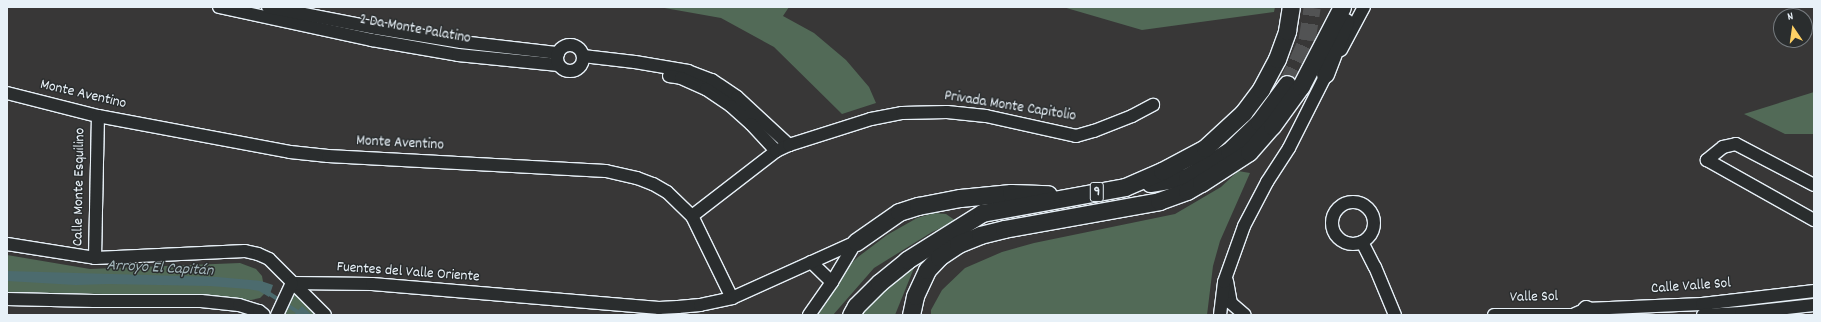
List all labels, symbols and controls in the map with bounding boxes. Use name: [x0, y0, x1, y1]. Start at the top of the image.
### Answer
north arrow: [1773, 8, 1813, 48]
text: N: [1786, 9, 1795, 26]
street label: 2 Da Monte Palatino: [358, 11, 472, 49]
street label: Monte Aventino: [38, 76, 128, 114]
street label: Privada Monte Capitolio: [943, 88, 1077, 126]
street label: Calle Monte Esquilino: [70, 128, 90, 246]
street label: Monte Aventino: [356, 133, 444, 155]
road number: 9: [1089, 180, 1105, 204]
water label: Arroyo El Capitán: [106, 257, 214, 281]
street label: Fuentes del Valle Oriente: [336, 259, 480, 287]
street label: Calle Valle Sol: [1651, 275, 1731, 299]
street label: Valle Sol: [1510, 289, 1558, 307]

